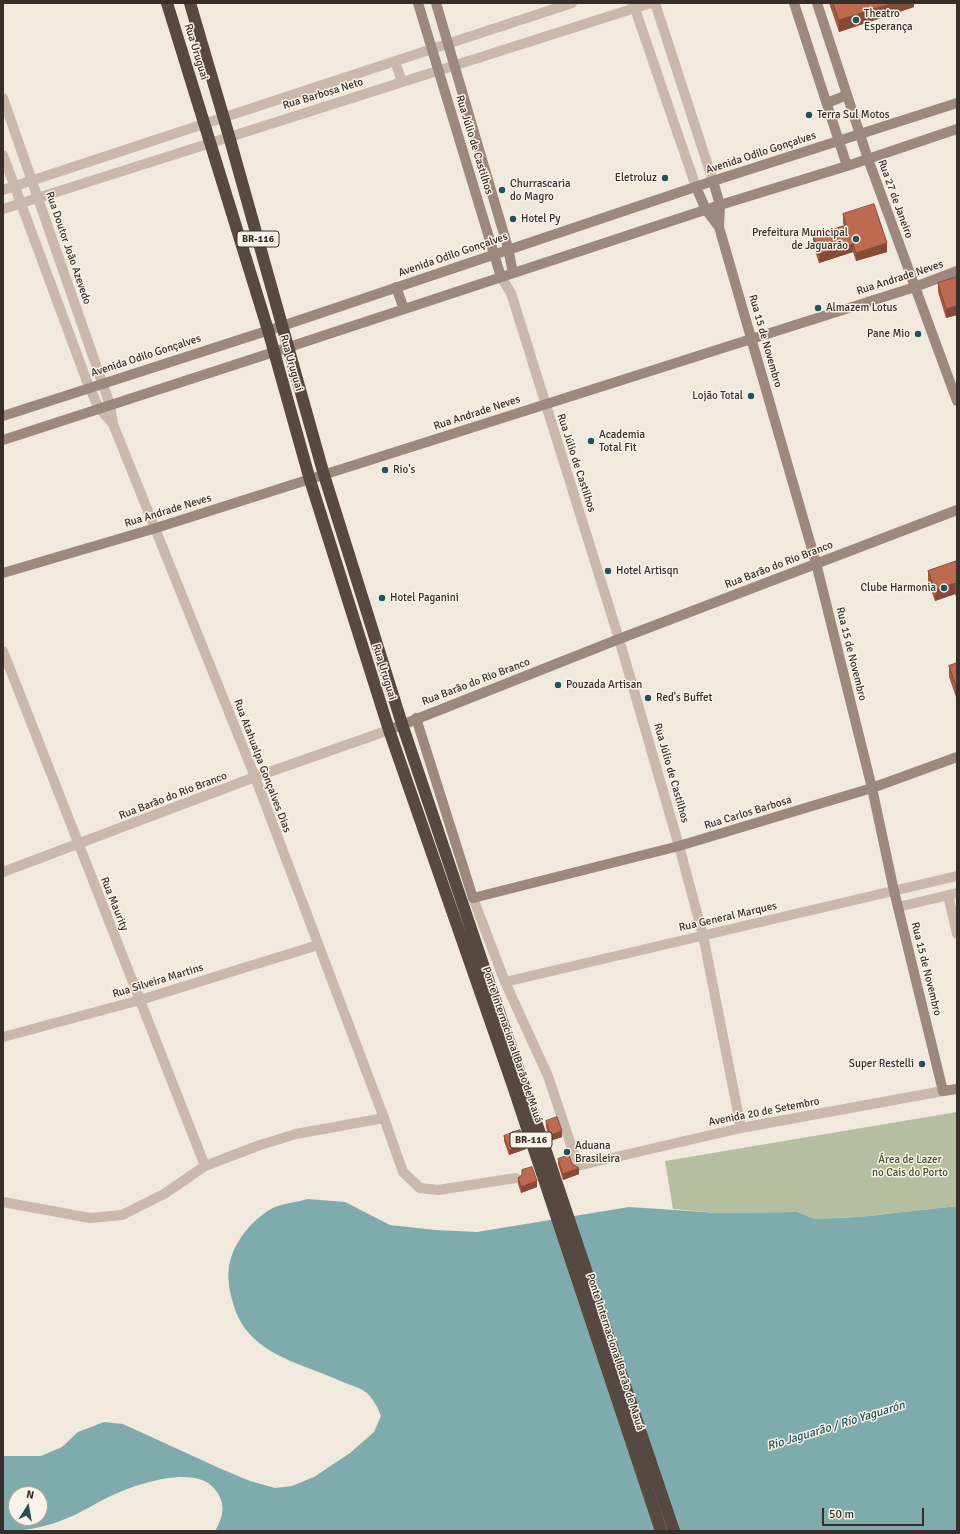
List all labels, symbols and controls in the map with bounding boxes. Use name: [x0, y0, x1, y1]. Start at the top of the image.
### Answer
place label: Theatro Esperança: [864, 7, 913, 33]
marker: Theatro Esperança: [851, 15, 861, 25]
street label: Rua Uruguai: [181, 22, 211, 82]
street label: Rua Barbosa Neto: [281, 75, 365, 113]
street label: Rua Júlio de Castilhos: [453, 94, 495, 196]
place label: Terra Sul Motos: [817, 108, 890, 122]
marker: Terra Sul Motos: [804, 110, 814, 120]
street label: Avenida Odilo Gonçalves: [704, 129, 818, 177]
street label: Rua 27 de Janeiro: [875, 158, 915, 240]
place label: Eletroluz: [615, 171, 657, 185]
marker: Eletroluz: [660, 173, 670, 183]
place label: Churrascaria do Magro: [510, 177, 571, 203]
marker: Churrascaria do Magro: [497, 185, 507, 195]
street label: Rua Doutor João Azevedo: [43, 190, 93, 306]
place label: Hotel Py: [521, 212, 560, 226]
marker: Hotel Py: [508, 214, 518, 224]
place label: Prefeitura Municipal de Jaguarão: [752, 226, 848, 252]
street label: Avenida Odilo Gonçalves: [397, 230, 509, 280]
road number: BR-116: [237, 231, 279, 247]
marker: Prefeitura Municipal de Jaguarão: [851, 234, 861, 244]
street label: Rua Andrade Neves: [855, 258, 945, 298]
street label: Rua 15 de Novembro: [745, 293, 785, 389]
place label: Almazem Lotus: [826, 301, 897, 315]
marker: Almazem Lotus: [813, 303, 823, 313]
place label: Pane Mio: [867, 327, 910, 341]
marker: Pane Mio: [913, 329, 923, 339]
street label: Avenida Odilo Gonçalves: [89, 332, 203, 380]
street label: Rua Uruguai: [277, 333, 305, 393]
place label: Lojão Total: [692, 389, 743, 403]
marker: Lojão Total: [746, 391, 756, 401]
street label: Rua Andrade Neves: [432, 393, 522, 433]
street label: Rua Júlio de Castilhos: [554, 412, 598, 514]
place label: Academia Total Fit: [599, 428, 645, 454]
marker: Academia Total Fit: [586, 436, 596, 446]
place label: Rio's: [393, 463, 415, 477]
marker: Rio's: [380, 465, 390, 475]
street label: Rua Andrade Neves: [123, 491, 213, 531]
street label: Rua Barão do Rio Branco: [723, 538, 835, 592]
place label: Hotel Artisqn: [616, 564, 678, 578]
marker: Hotel Artisqn: [603, 566, 613, 576]
place label: Clube Harmonia: [860, 581, 936, 595]
marker: Clube Harmonia: [939, 583, 949, 593]
place label: Hotel Paganini: [390, 591, 459, 605]
marker: Hotel Paganini: [377, 593, 387, 603]
street label: Rua 15 de Novembro: [833, 606, 869, 702]
street label: Rua Uruguai: [369, 642, 399, 702]
street label: Rua Barão do Rio Branco: [420, 655, 532, 709]
place label: Pouzada Artisan: [566, 678, 642, 692]
marker: Pouzada Artisan: [553, 680, 563, 690]
place label: Red's Buffet: [656, 691, 712, 705]
marker: Red's Buffet: [643, 693, 653, 703]
street label: Rua Atahualpa Gonçalves Dias: [230, 697, 294, 835]
street label: Rua Júlio de Castilhos: [650, 722, 692, 824]
street label: Rua Barão do Rio Branco: [117, 769, 229, 823]
street label: Rua Carlos Barbosa: [703, 793, 793, 833]
street label: Rua Maurity: [97, 875, 131, 933]
street label: Rua General Marques: [678, 899, 778, 935]
street label: Rua 15 de Novembro: [908, 921, 944, 1017]
street label: Rua Silveira Martins: [111, 961, 205, 1001]
street label: Ponte Internacional Barão de Mauá: [479, 965, 545, 1125]
place label: Super Restelli: [849, 1057, 914, 1071]
marker: Super Restelli: [917, 1059, 927, 1069]
street label: Avenida 20 de Setembro: [707, 1095, 821, 1129]
road number: BR-116: [510, 1132, 552, 1148]
place label: Aduana Brasileira: [575, 1139, 620, 1165]
marker: Aduana Brasileira: [562, 1147, 572, 1157]
park label: Área de Lazer no Cais do Porto: [872, 1153, 948, 1179]
street label: Ponte Internacional Barão de Mauá: [583, 1272, 647, 1432]
water label: Rio Jaguarão / Río Yaguarón: [765, 1398, 907, 1454]
north arrow: [8, 1486, 48, 1526]
text: N: [25, 1488, 35, 1502]
scale bar: [824, 1500, 926, 1526]
text: 50 m: [829, 1507, 854, 1522]

